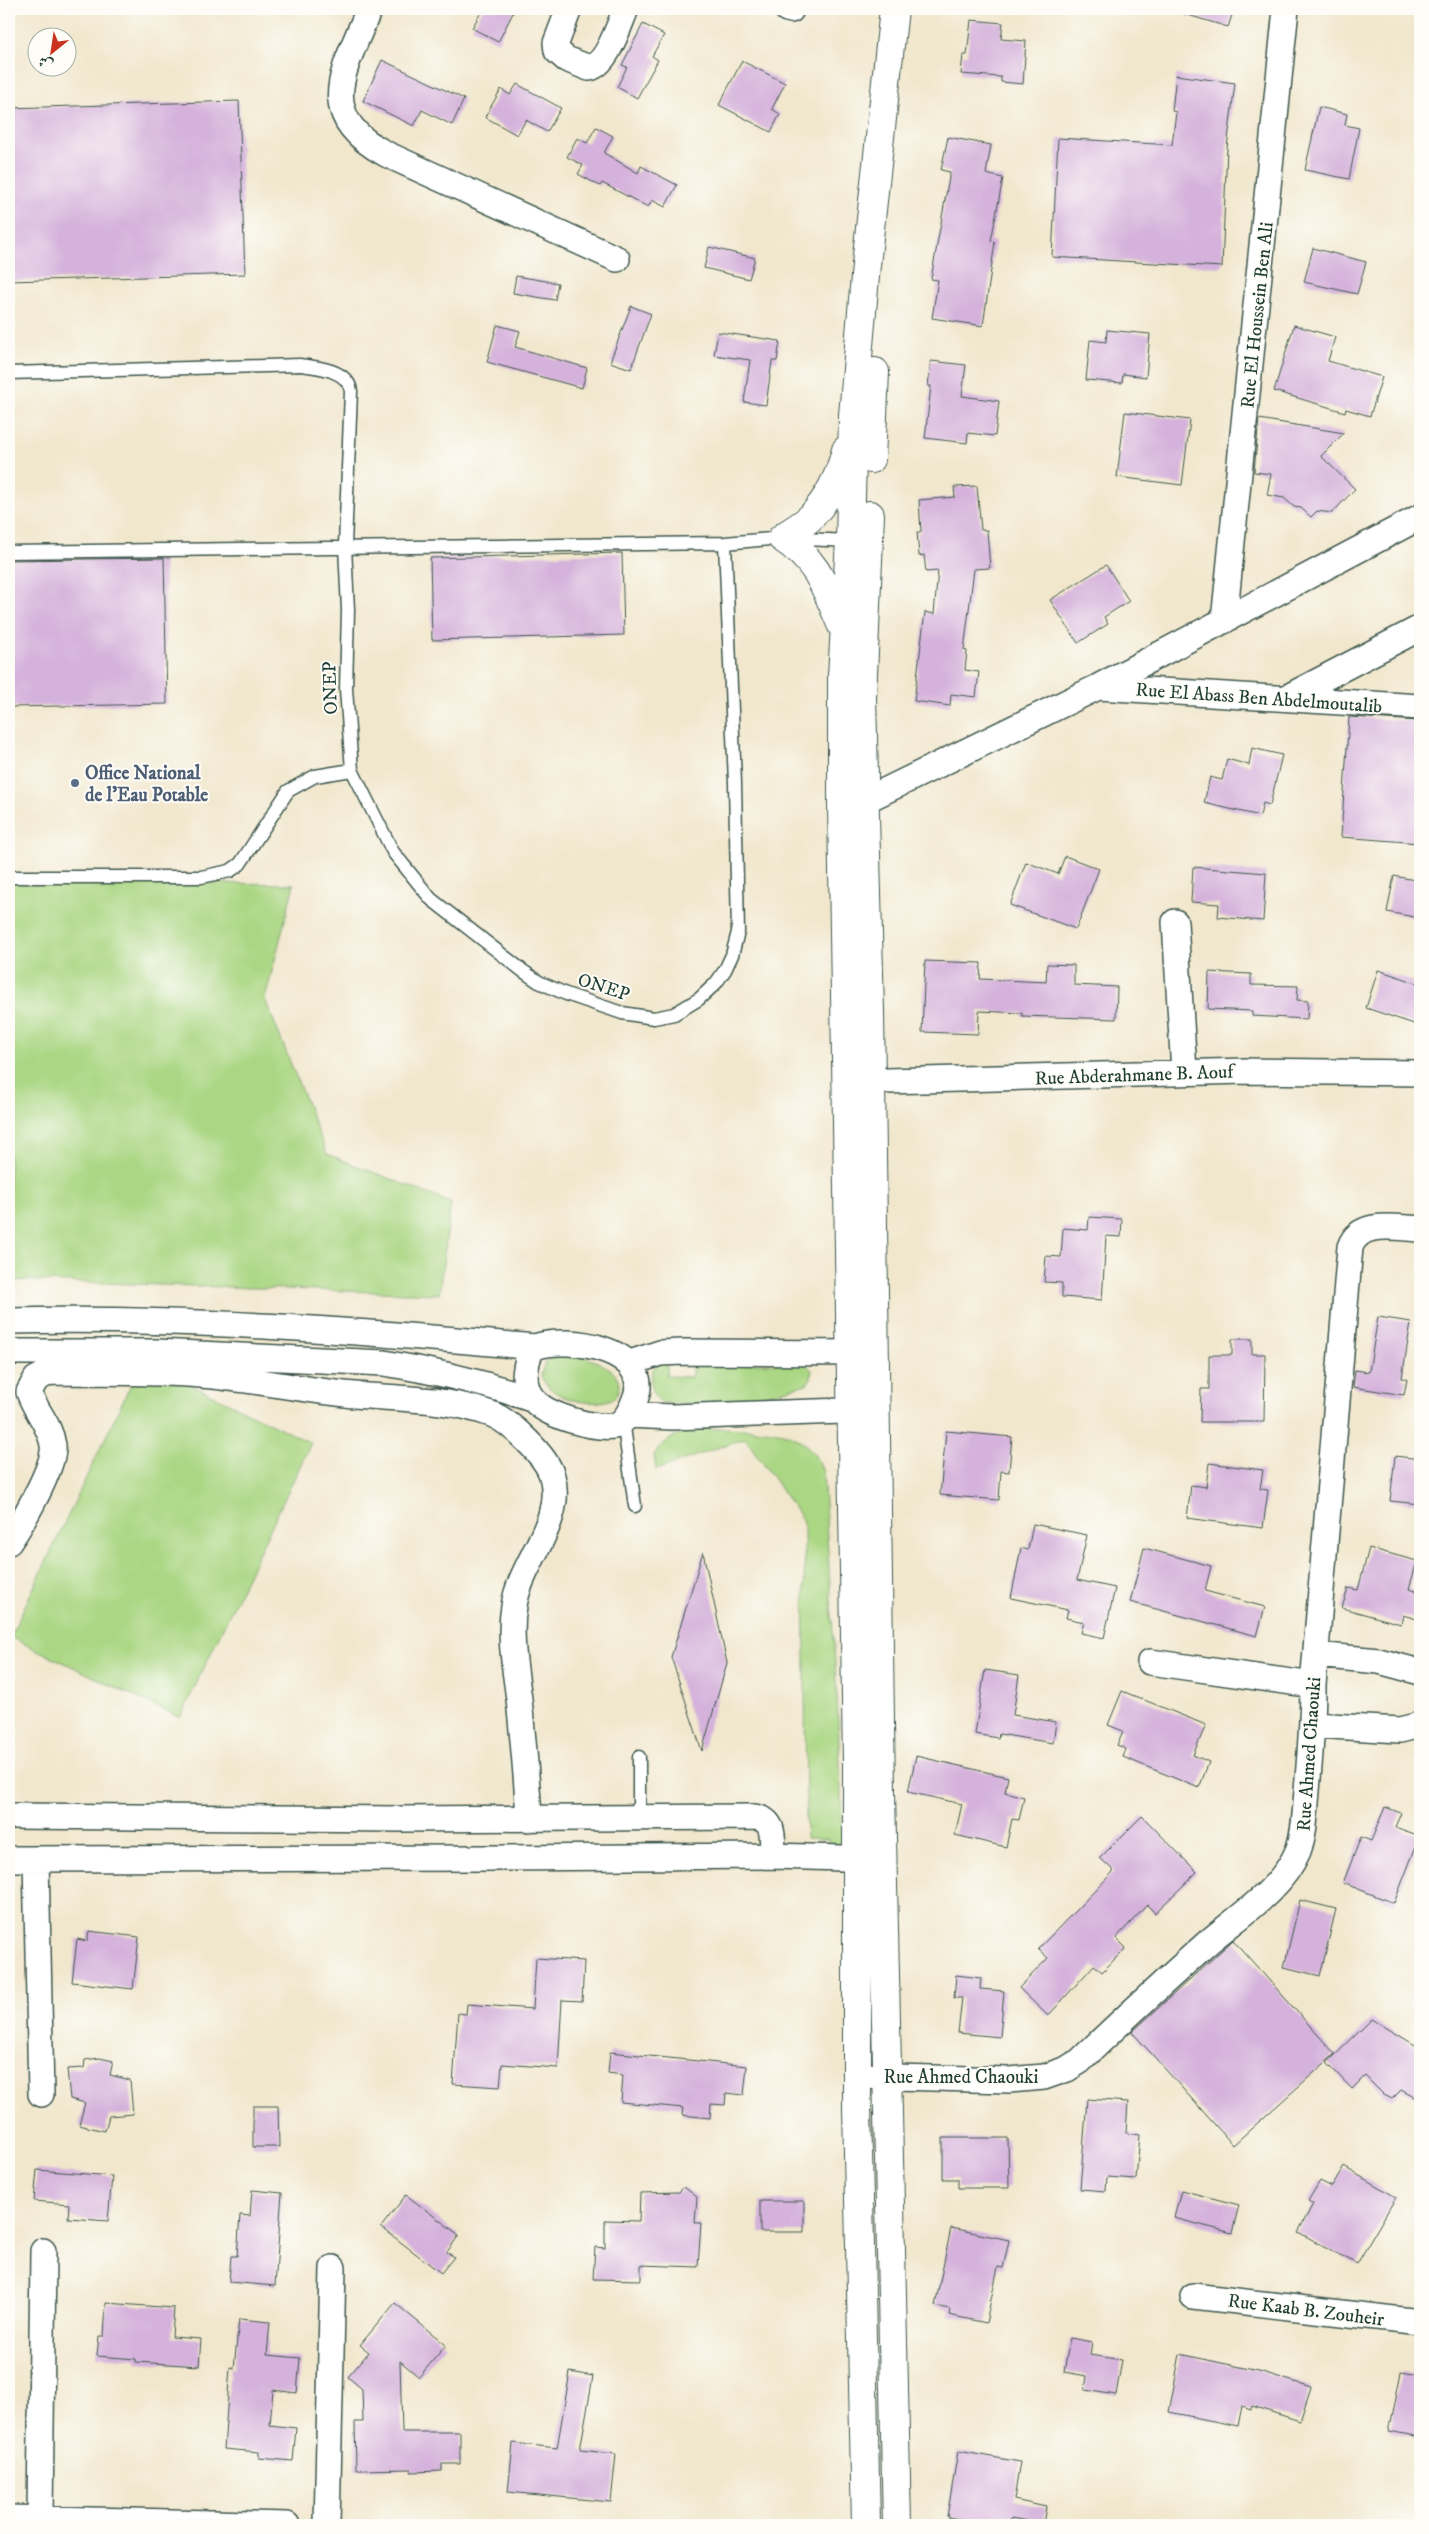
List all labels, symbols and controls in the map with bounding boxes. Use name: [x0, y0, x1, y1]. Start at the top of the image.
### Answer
north arrow: [28, 28, 78, 78]
text: ش: [35, 51, 57, 74]
street label: Rue El Houssein Ben Ali: [1236, 221, 1279, 409]
street label: ONEP: [318, 661, 343, 715]
street label: Rue El Abass Ben Abdelmoutalib: [1135, 678, 1383, 719]
place label: Office National de l'Eau Potable: [85, 762, 208, 807]
marker: Office National de l'Eau Potable: [69, 777, 81, 789]
street label: ONEP: [575, 968, 632, 1007]
street label: Rue Abderahmane B. Aouf: [1034, 1060, 1237, 1090]
street label: Rue Ahmed Chaouki: [1293, 1676, 1326, 1832]
street label: Rue Ahmed Chaouki: [884, 2066, 1039, 2089]
street label: Rue Kaab B. Zouheir: [1226, 2289, 1385, 2331]

